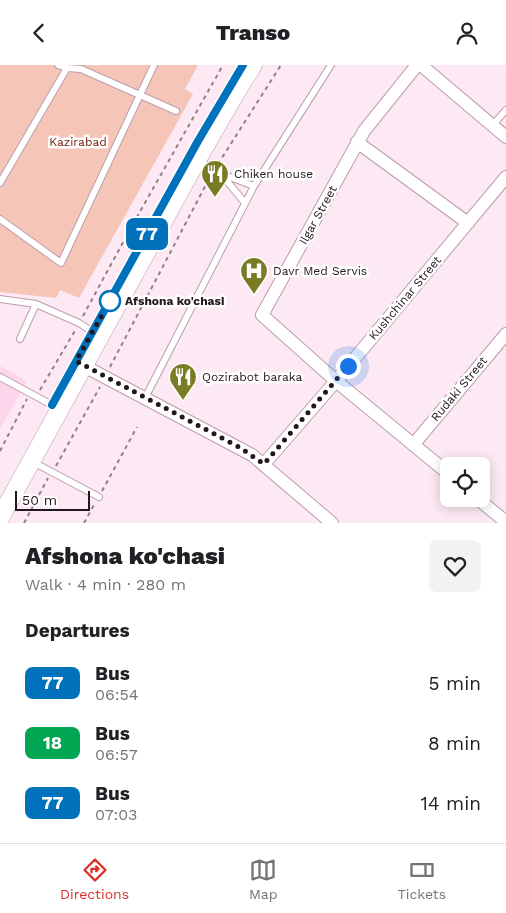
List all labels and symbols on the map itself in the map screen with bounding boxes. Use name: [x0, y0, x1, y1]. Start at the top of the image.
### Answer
park label: Kazirabad: [49, 135, 107, 149]
restaurant icon: Chiken house: [200, 159, 230, 198]
place label: Chiken house: [234, 167, 313, 181]
street label: Ilgar Street: [296, 183, 340, 247]
line badge: 77: [124, 218, 170, 250]
street label: Kushchinar Street: [366, 253, 444, 343]
hospital icon: Davr Med Servis: [239, 256, 269, 295]
place label: Davr Med Servis: [273, 264, 367, 278]
marker: Afshona ko'chasi: [99, 290, 121, 312]
place label: Afshona ko'chasi: [125, 294, 224, 308]
your location: [336, 354, 361, 379]
street label: Rudaki Street: [428, 354, 490, 424]
restaurant icon: Qozirabot baraka: [168, 362, 198, 401]
place label: Qozirabot baraka: [202, 370, 302, 384]
scale bar: [15, 488, 90, 511]

